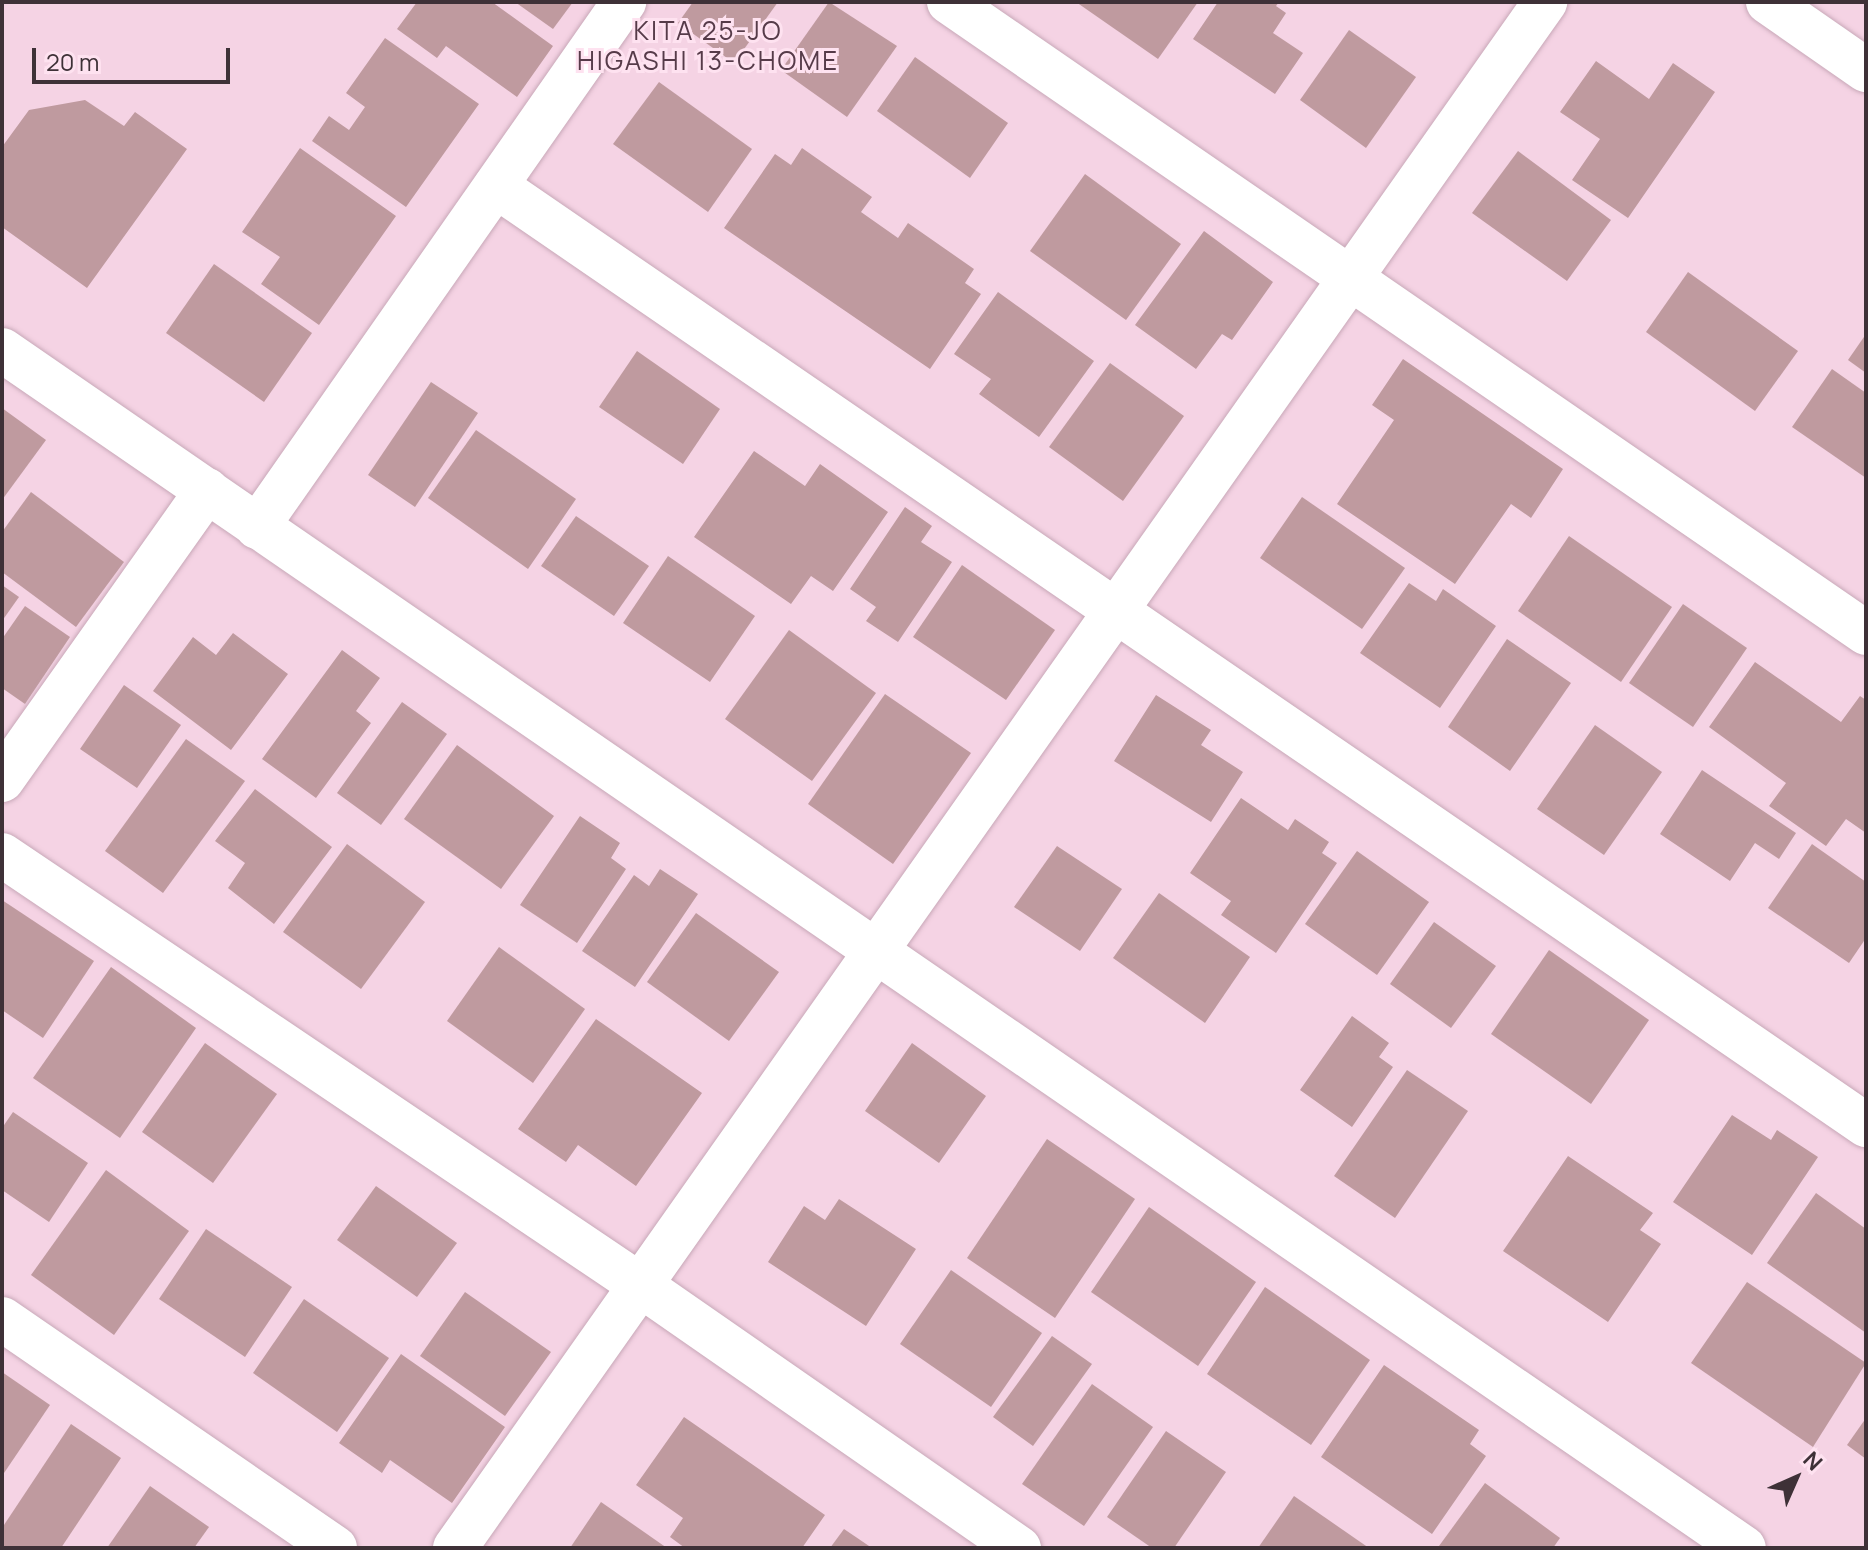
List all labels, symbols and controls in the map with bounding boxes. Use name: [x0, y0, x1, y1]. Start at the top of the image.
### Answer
district label: KITA 25-JO HIGASHI 13-CHOME: [577, 15, 839, 76]
scale bar: [36, 32, 234, 82]
text: 20 m: [46, 45, 99, 78]
north arrow: [1756, 1438, 1836, 1518]
text: N: [1797, 1445, 1829, 1477]

